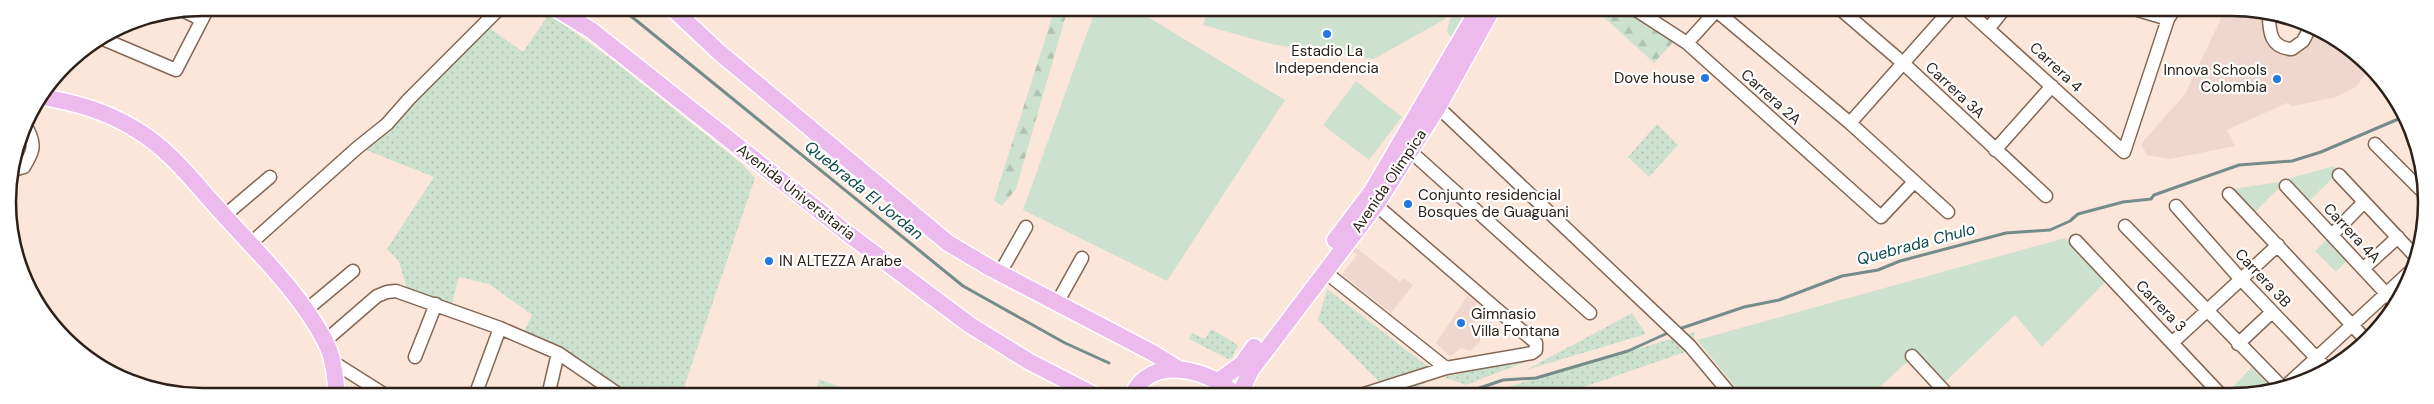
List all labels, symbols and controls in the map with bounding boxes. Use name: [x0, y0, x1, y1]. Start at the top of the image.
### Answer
marker: Estadio La Independencia: [1321, 28, 1333, 40]
street label: Carrera 4: [2025, 38, 2087, 96]
place label: Estadio La Independencia: [1275, 41, 1379, 78]
street label: Carrera 3A: [1921, 57, 1989, 123]
place label: Innova Schools Colombia: [2163, 60, 2267, 97]
street label: Carrera 2A: [1737, 65, 1805, 129]
place label: Dove house: [1614, 68, 1695, 88]
marker: Dove house: [1699, 72, 1711, 84]
marker: Innova Schools Colombia: [2271, 73, 2283, 85]
street label: Avenida Olimpica: [1347, 125, 1431, 237]
water label: Quebrada El Jordan: [800, 136, 928, 244]
street label: Avenida Universitaria: [733, 139, 859, 245]
place label: Conjunto residencial Bosques de Guaguani: [1418, 185, 1569, 222]
marker: Conjunto residencial Bosques de Guaguani: [1402, 198, 1414, 210]
street label: Carrera 4A: [2319, 199, 2385, 267]
water label: Quebrada Chulo: [1854, 218, 1978, 270]
street label: Carrera 3B: [2230, 244, 2296, 312]
place label: IN ALTEZZA Arabe: [779, 251, 902, 271]
marker: IN ALTEZZA Arabe: [763, 255, 775, 267]
street label: Carrera 3: [2131, 276, 2191, 336]
place label: Gimnasio Villa Fontana: [1471, 304, 1560, 341]
marker: Gimnasio Villa Fontana: [1455, 317, 1467, 329]

